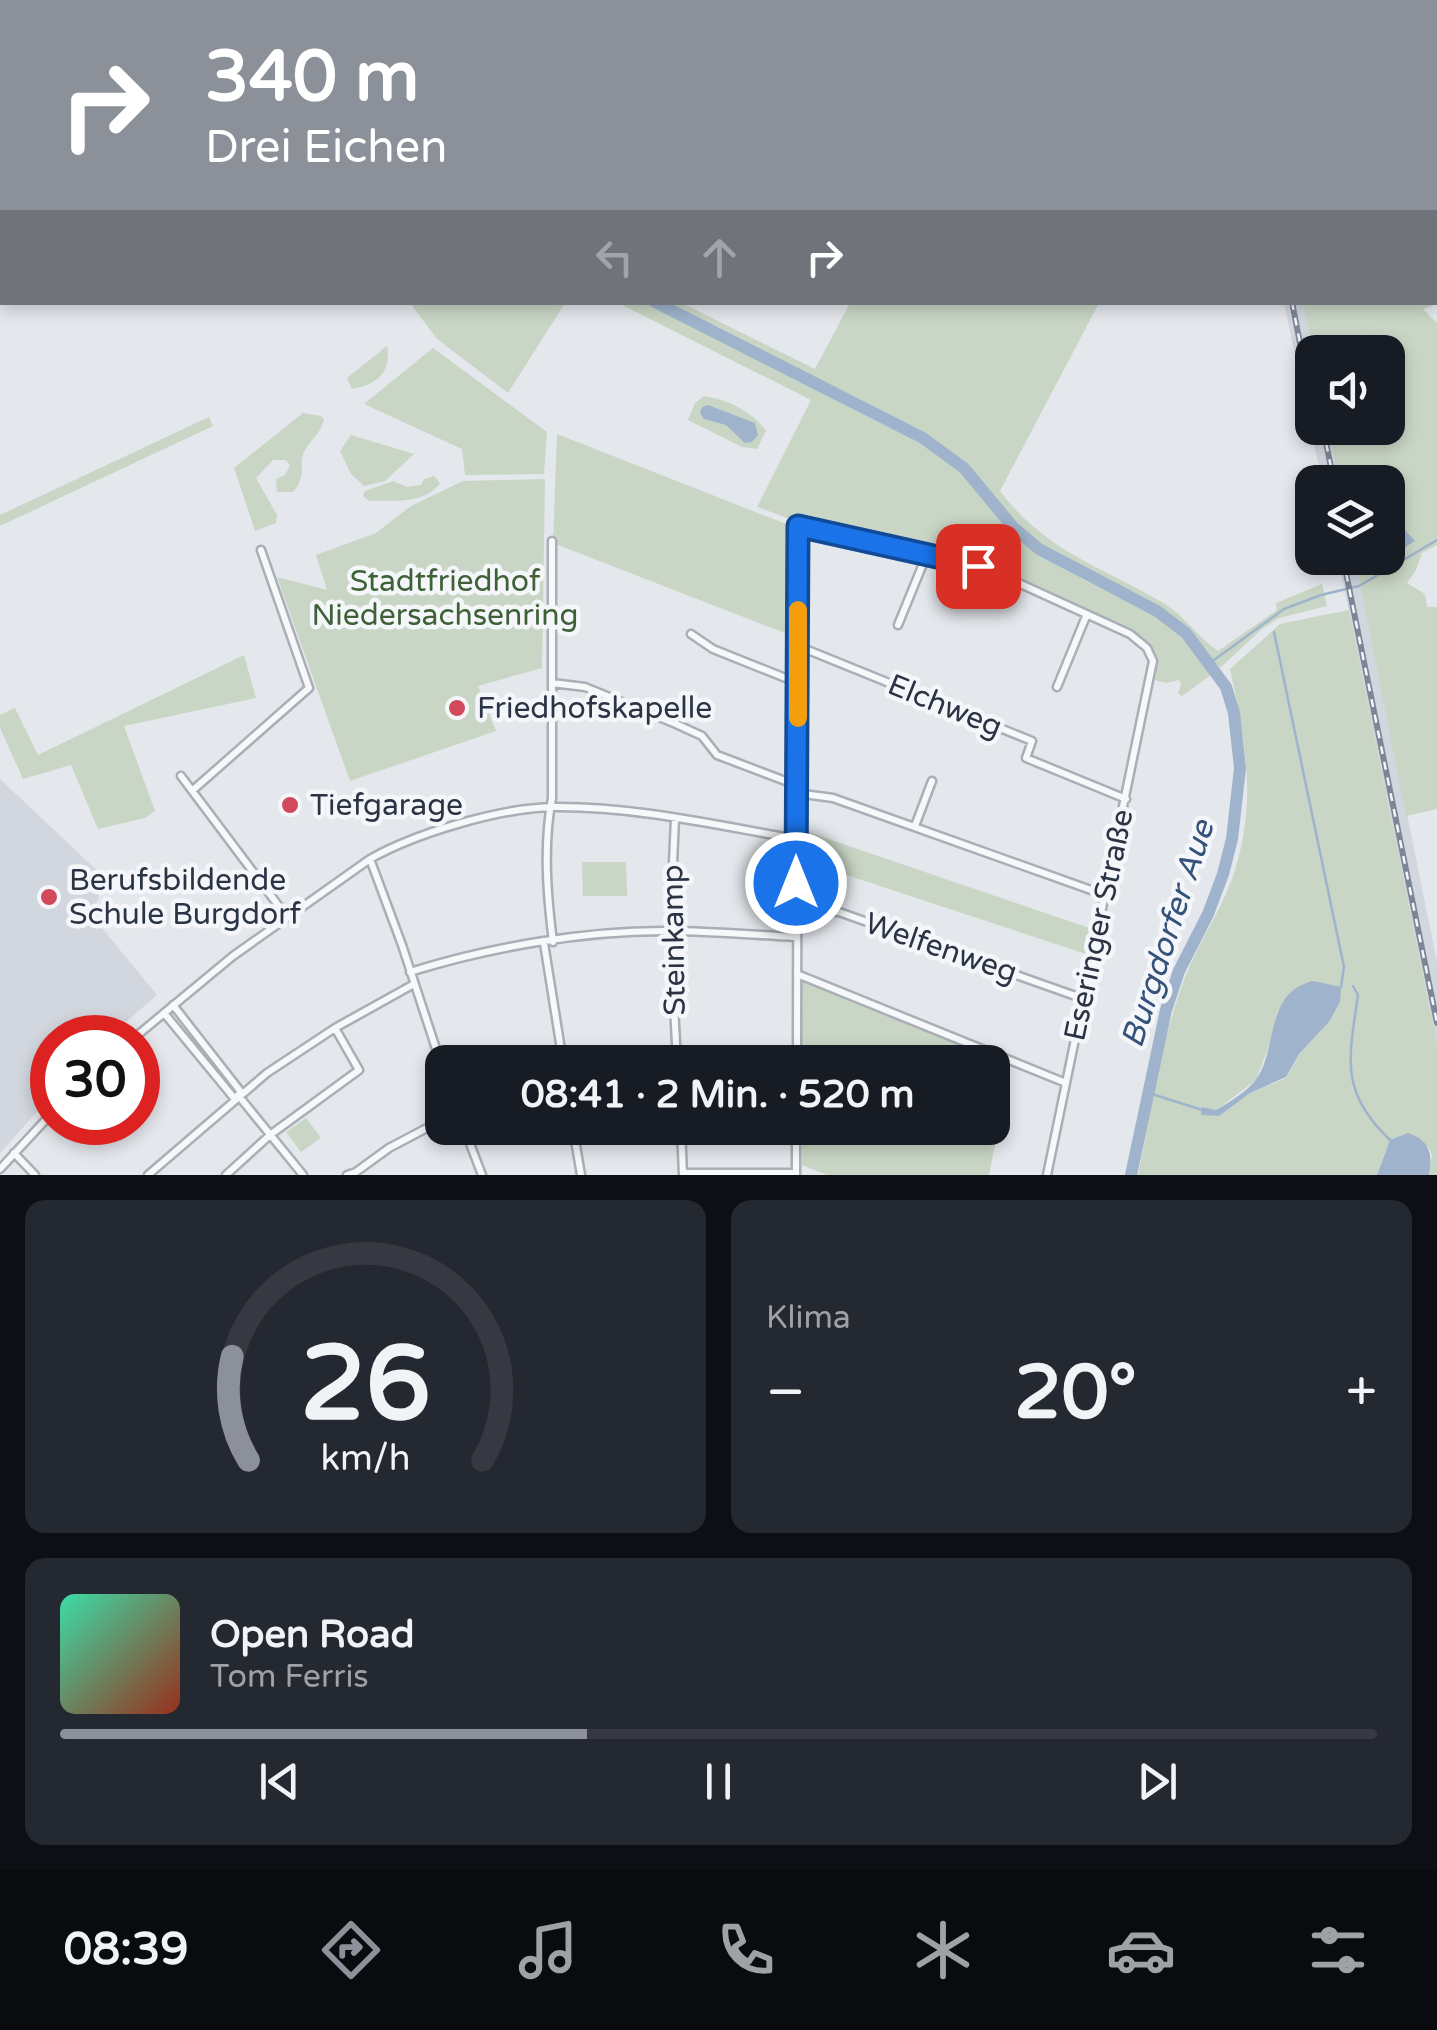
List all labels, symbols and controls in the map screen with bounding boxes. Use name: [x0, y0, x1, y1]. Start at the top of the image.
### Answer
text: 340 m: [205, 36, 419, 120]
icon: right: [40, 40, 170, 170]
text: Drei Eichen: [205, 121, 448, 175]
icon: left: [587, 230, 642, 285]
icon: ahead: [692, 230, 747, 285]
icon: right: [797, 230, 852, 285]
map controls: [1295, 335, 1405, 575]
button: sound: [1295, 335, 1405, 445]
button: layers: [1295, 465, 1405, 575]
pin: [936, 524, 1021, 609]
icon: arrive: [951, 539, 1006, 594]
park label: Stadtfriedhof Niedersachsenring: [312, 563, 578, 634]
street label: Elchweg: [882, 666, 1008, 746]
place label: Friedhofskapelle: [477, 690, 712, 727]
marker: Friedhofskapelle: [446, 697, 468, 719]
place label: Tiefgarage: [310, 787, 463, 824]
marker: Tiefgarage: [279, 794, 301, 816]
street label: Eseringer Straße: [1056, 806, 1142, 1044]
water label: Burgdorfer Aue: [1113, 814, 1223, 1052]
position arrow: [744, 831, 848, 935]
place label: Berufsbildende Schule Burgdorf: [69, 862, 302, 933]
street label: Steinkamp: [654, 864, 694, 1016]
marker: Berufsbildende Schule Burgdorf: [38, 886, 60, 908]
street label: Welfenweg: [860, 905, 1022, 991]
speed limit sign: 30: [30, 1015, 160, 1145]
text: 08:41 · 2 Min. · 520 m: [521, 1072, 914, 1118]
text: Klima: [766, 1299, 851, 1337]
text: 26: [300, 1323, 431, 1448]
text: 20°: [1014, 1348, 1137, 1438]
text: −: [766, 1360, 805, 1426]
text: +: [1346, 1360, 1377, 1426]
text: km/h: [321, 1437, 410, 1480]
text: Open Road: [210, 1612, 415, 1658]
text: Tom Ferris: [210, 1658, 369, 1696]
icon: previous: [252, 1754, 307, 1809]
icon: pause: [691, 1754, 746, 1809]
icon: next: [1130, 1754, 1185, 1809]
icon: directions: [316, 1915, 386, 1985]
icon: music: [513, 1915, 583, 1985]
icon: phone: [711, 1915, 781, 1985]
icon: climate: [908, 1915, 978, 1985]
icon: car: [1106, 1915, 1176, 1985]
icon: filters: [1303, 1915, 1373, 1985]
text: 08:39: [64, 1923, 188, 1977]

